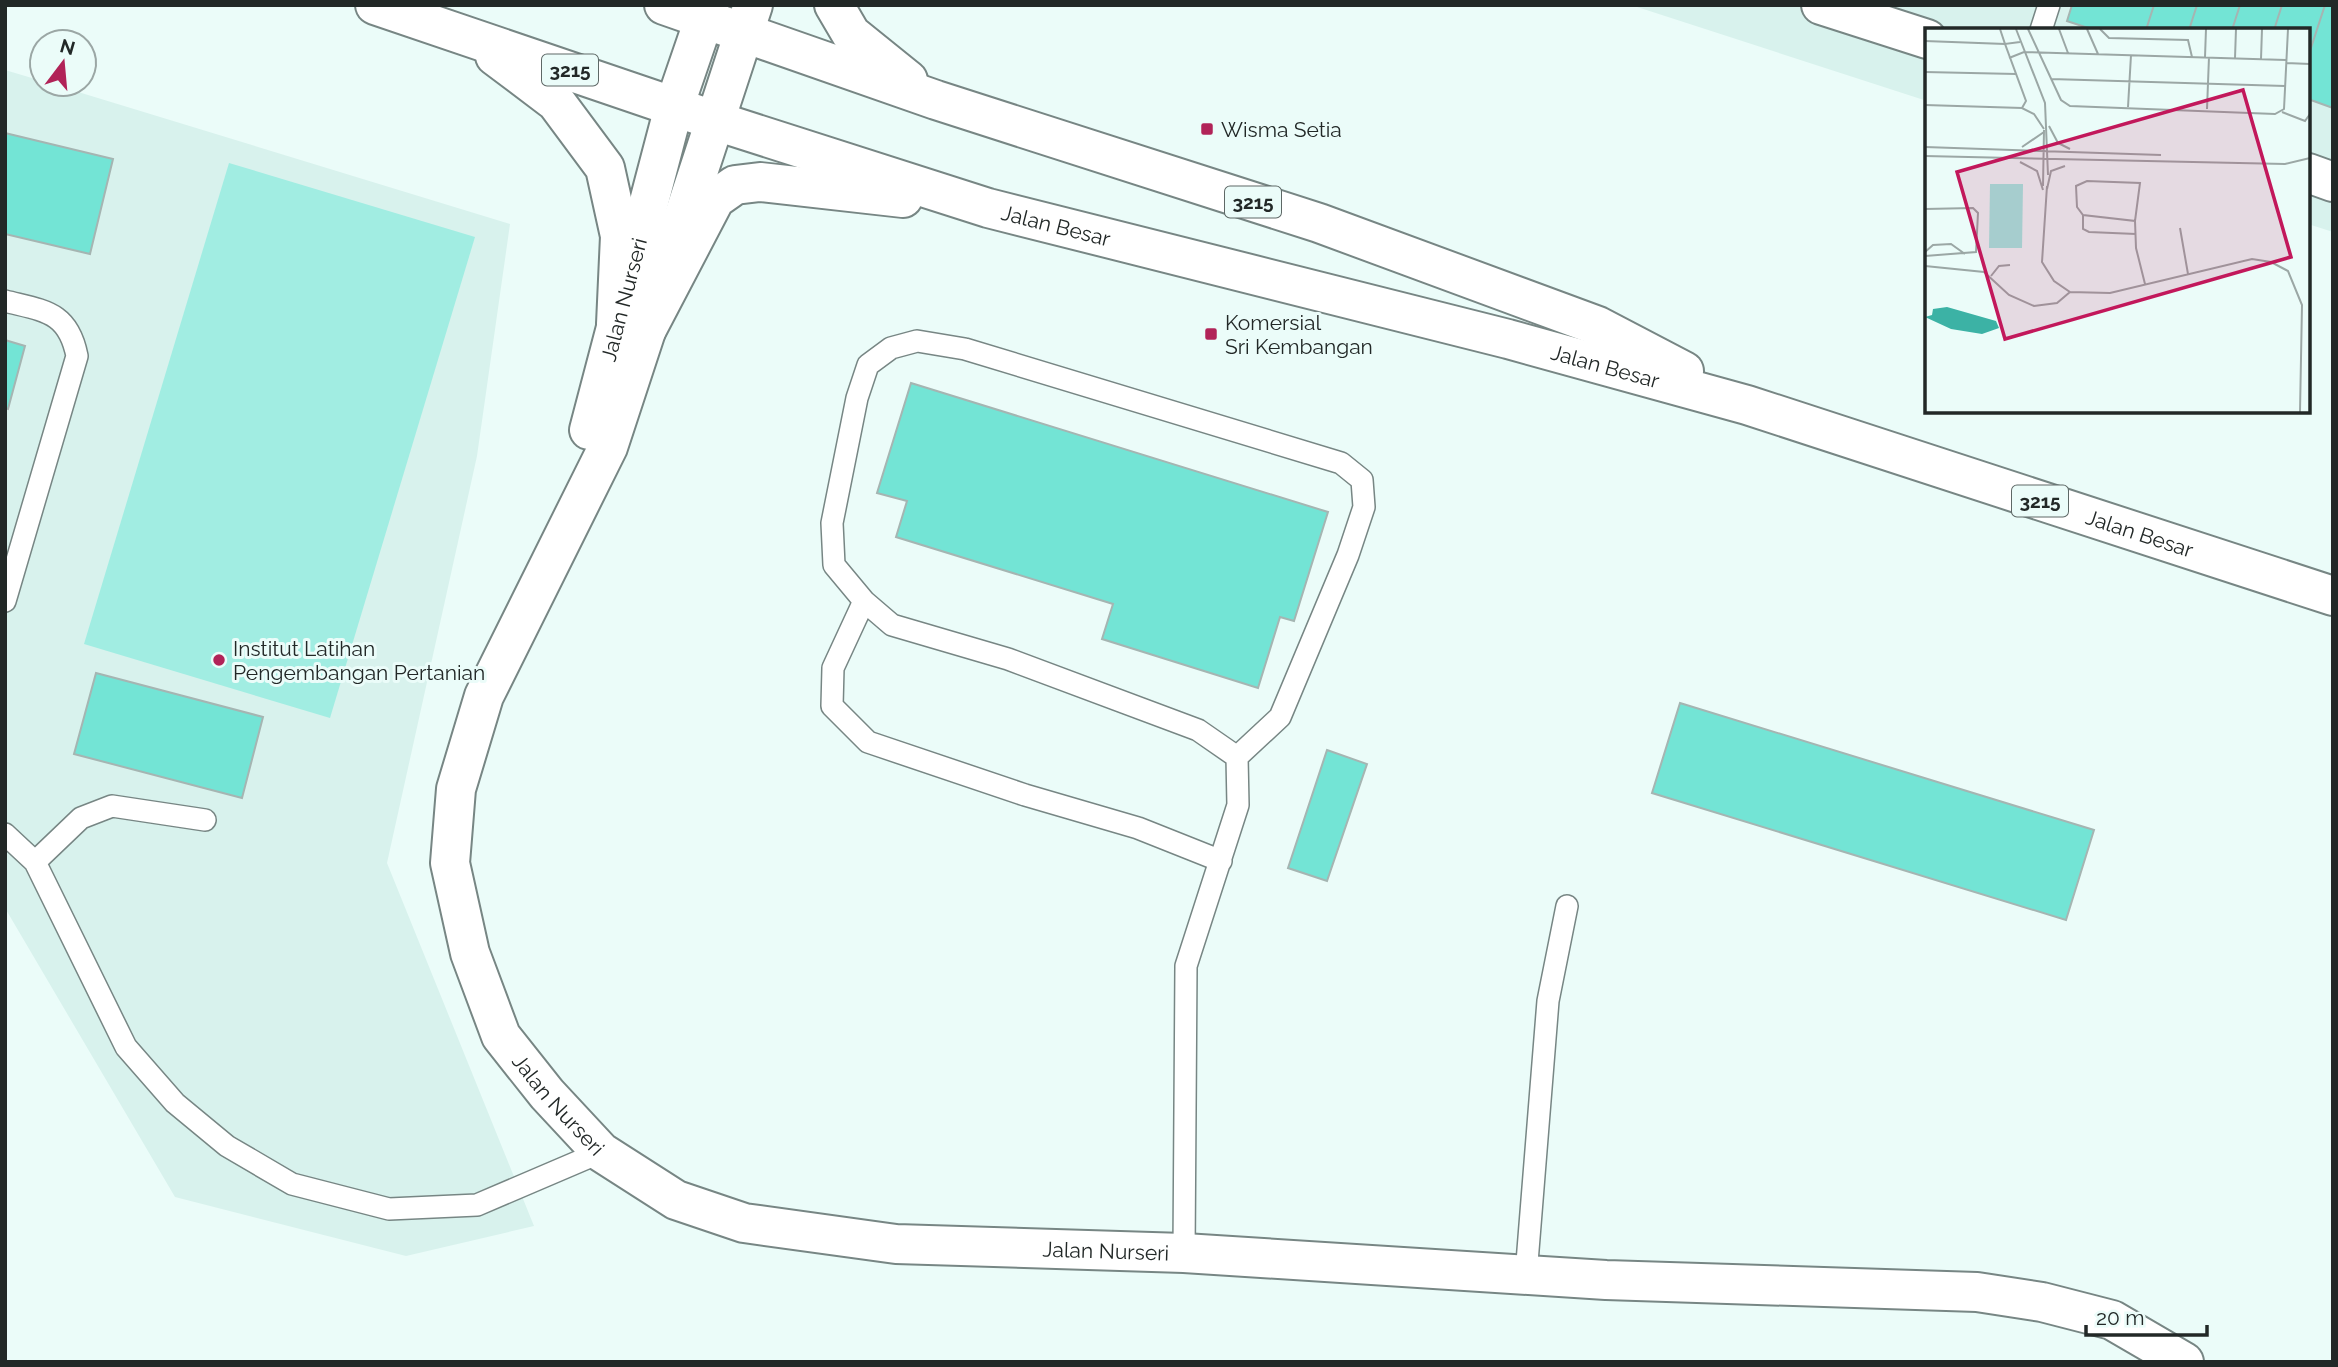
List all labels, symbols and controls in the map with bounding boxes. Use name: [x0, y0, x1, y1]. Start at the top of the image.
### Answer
north arrow: [28, 28, 98, 98]
inset map: [1925, 28, 2310, 413]
text: N: [58, 34, 78, 59]
road number: 3215: [542, 54, 598, 86]
place label: Wisma Setia: [1221, 117, 1342, 142]
marker: Wisma Setia: [1199, 121, 1215, 137]
road number: 3215: [1225, 186, 1281, 218]
street label: Jalan Besar: [999, 199, 1114, 251]
street label: Jalan Nurseri: [595, 235, 652, 364]
place label: Komersial Sri Kembangan: [1225, 310, 1373, 359]
marker: Komersial Sri Kembangan: [1203, 326, 1219, 342]
street label: Jalan Besar: [1548, 339, 1663, 393]
road number: 3215: [2012, 486, 2068, 516]
street label: Jalan Besar: [2083, 504, 2197, 562]
place label: Institut Latihan Pengembangan Pertanian: [233, 636, 485, 685]
marker: Institut Latihan Pengembangan Pertanian: [211, 652, 227, 668]
street label: Jalan Nurseri: [507, 1049, 610, 1160]
street label: Jalan Nurseri: [1042, 1236, 1170, 1265]
scale bar: [2086, 1294, 2207, 1338]
text: 20 m: [2096, 1305, 2144, 1330]

